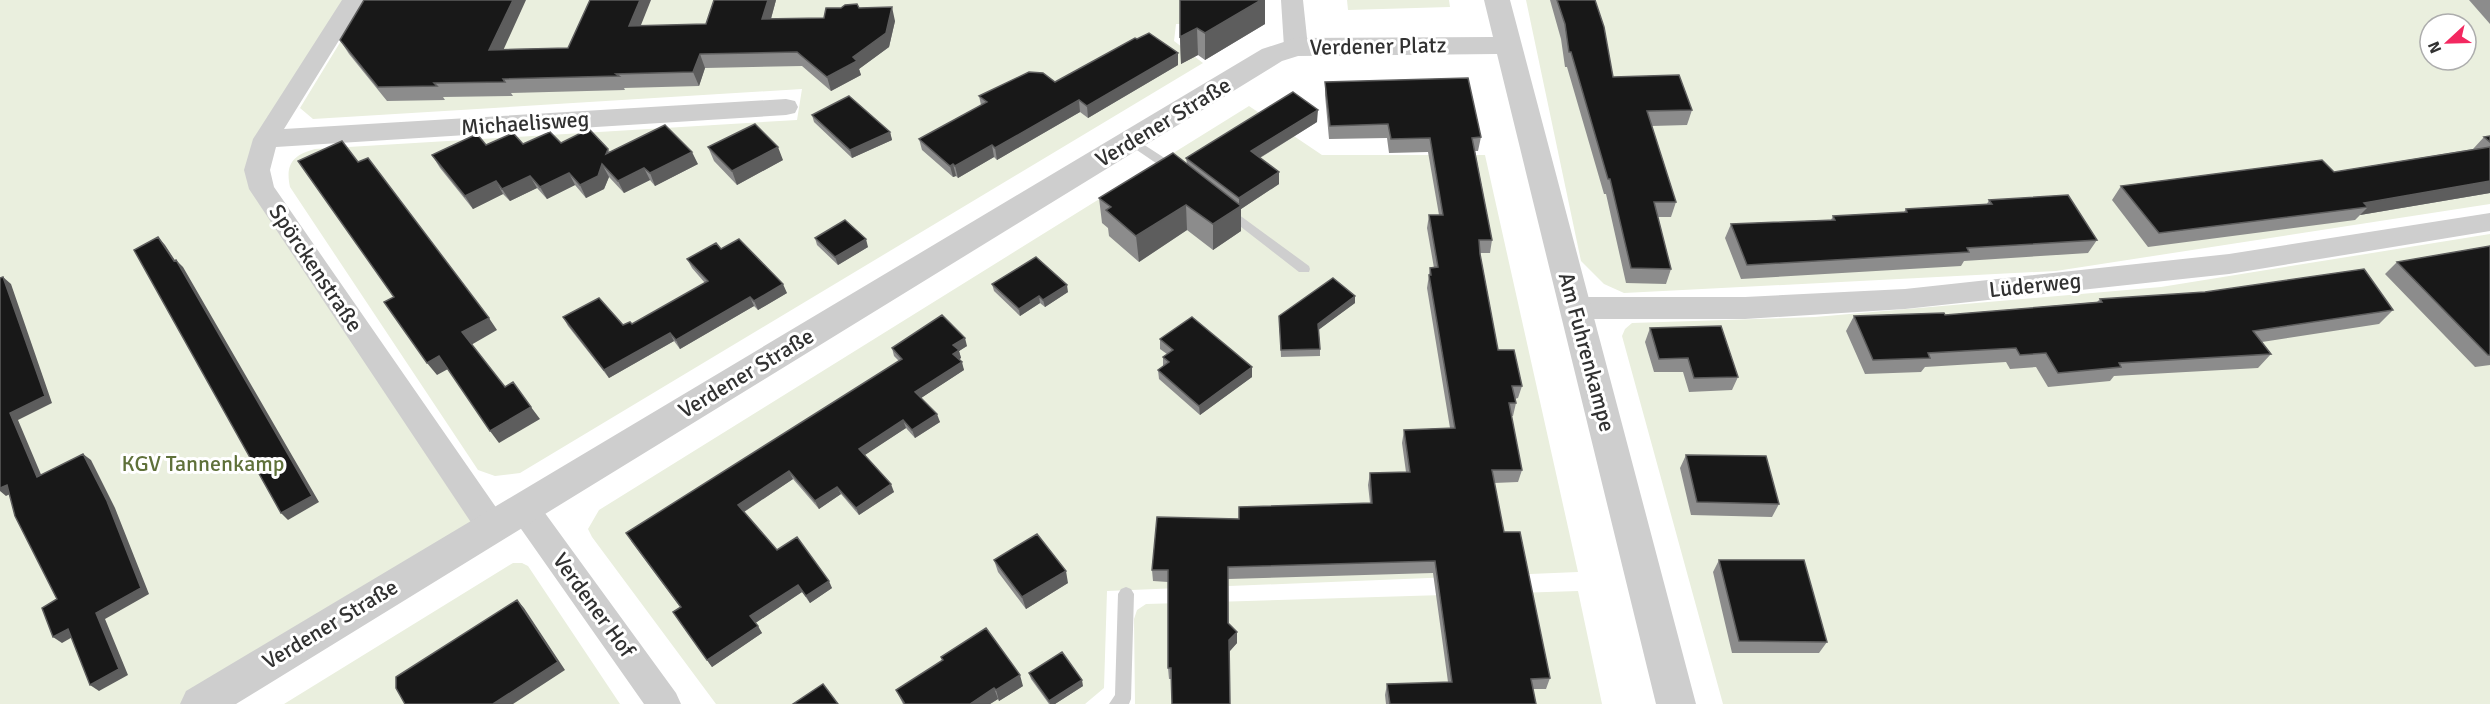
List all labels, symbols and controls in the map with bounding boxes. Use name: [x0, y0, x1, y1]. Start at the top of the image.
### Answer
north arrow: [2418, 12, 2478, 72]
street label: Verdener Platz: [1309, 31, 1447, 61]
text: N: [2424, 38, 2446, 56]
street label: Verdener Straße: [1091, 71, 1235, 173]
street label: Michaelisweg: [460, 105, 590, 141]
street label: Spörckenstraße: [263, 199, 369, 337]
street label: Lüderweg: [1988, 267, 2082, 303]
street label: Am Fuhrenkampe: [1553, 269, 1621, 435]
street label: Verdener Straße: [674, 322, 818, 424]
park label: KGV Tannenkamp: [121, 450, 285, 477]
street label: Verdener Hof: [547, 547, 642, 664]
street label: Verdener Straße: [258, 573, 402, 675]

